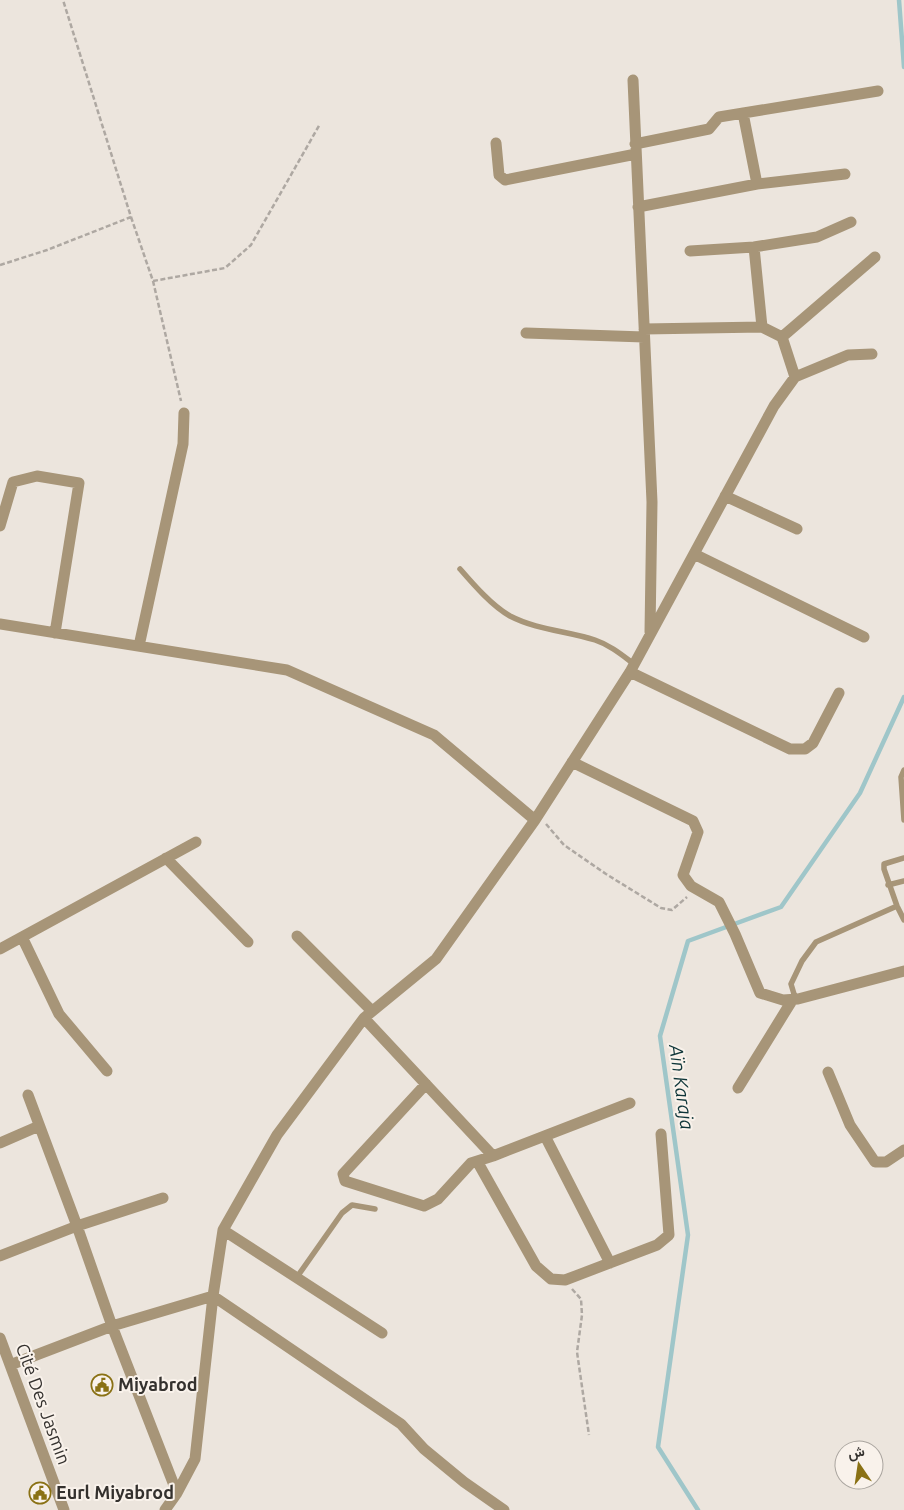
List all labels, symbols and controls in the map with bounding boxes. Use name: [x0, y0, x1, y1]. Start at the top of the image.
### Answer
water label: Aïn Karaja: [665, 1042, 699, 1131]
street label: Cité Des Jasmin: [13, 1340, 75, 1467]
public building icon: Miyabrod: [90, 1373, 114, 1397]
place label: Miyabrod: [118, 1374, 198, 1394]
north arrow: [834, 1440, 884, 1490]
text: ش: [846, 1443, 866, 1463]
public building icon: Eurl Miyabrod: [28, 1481, 52, 1505]
place label: Eurl Miyabrod: [56, 1482, 174, 1502]

